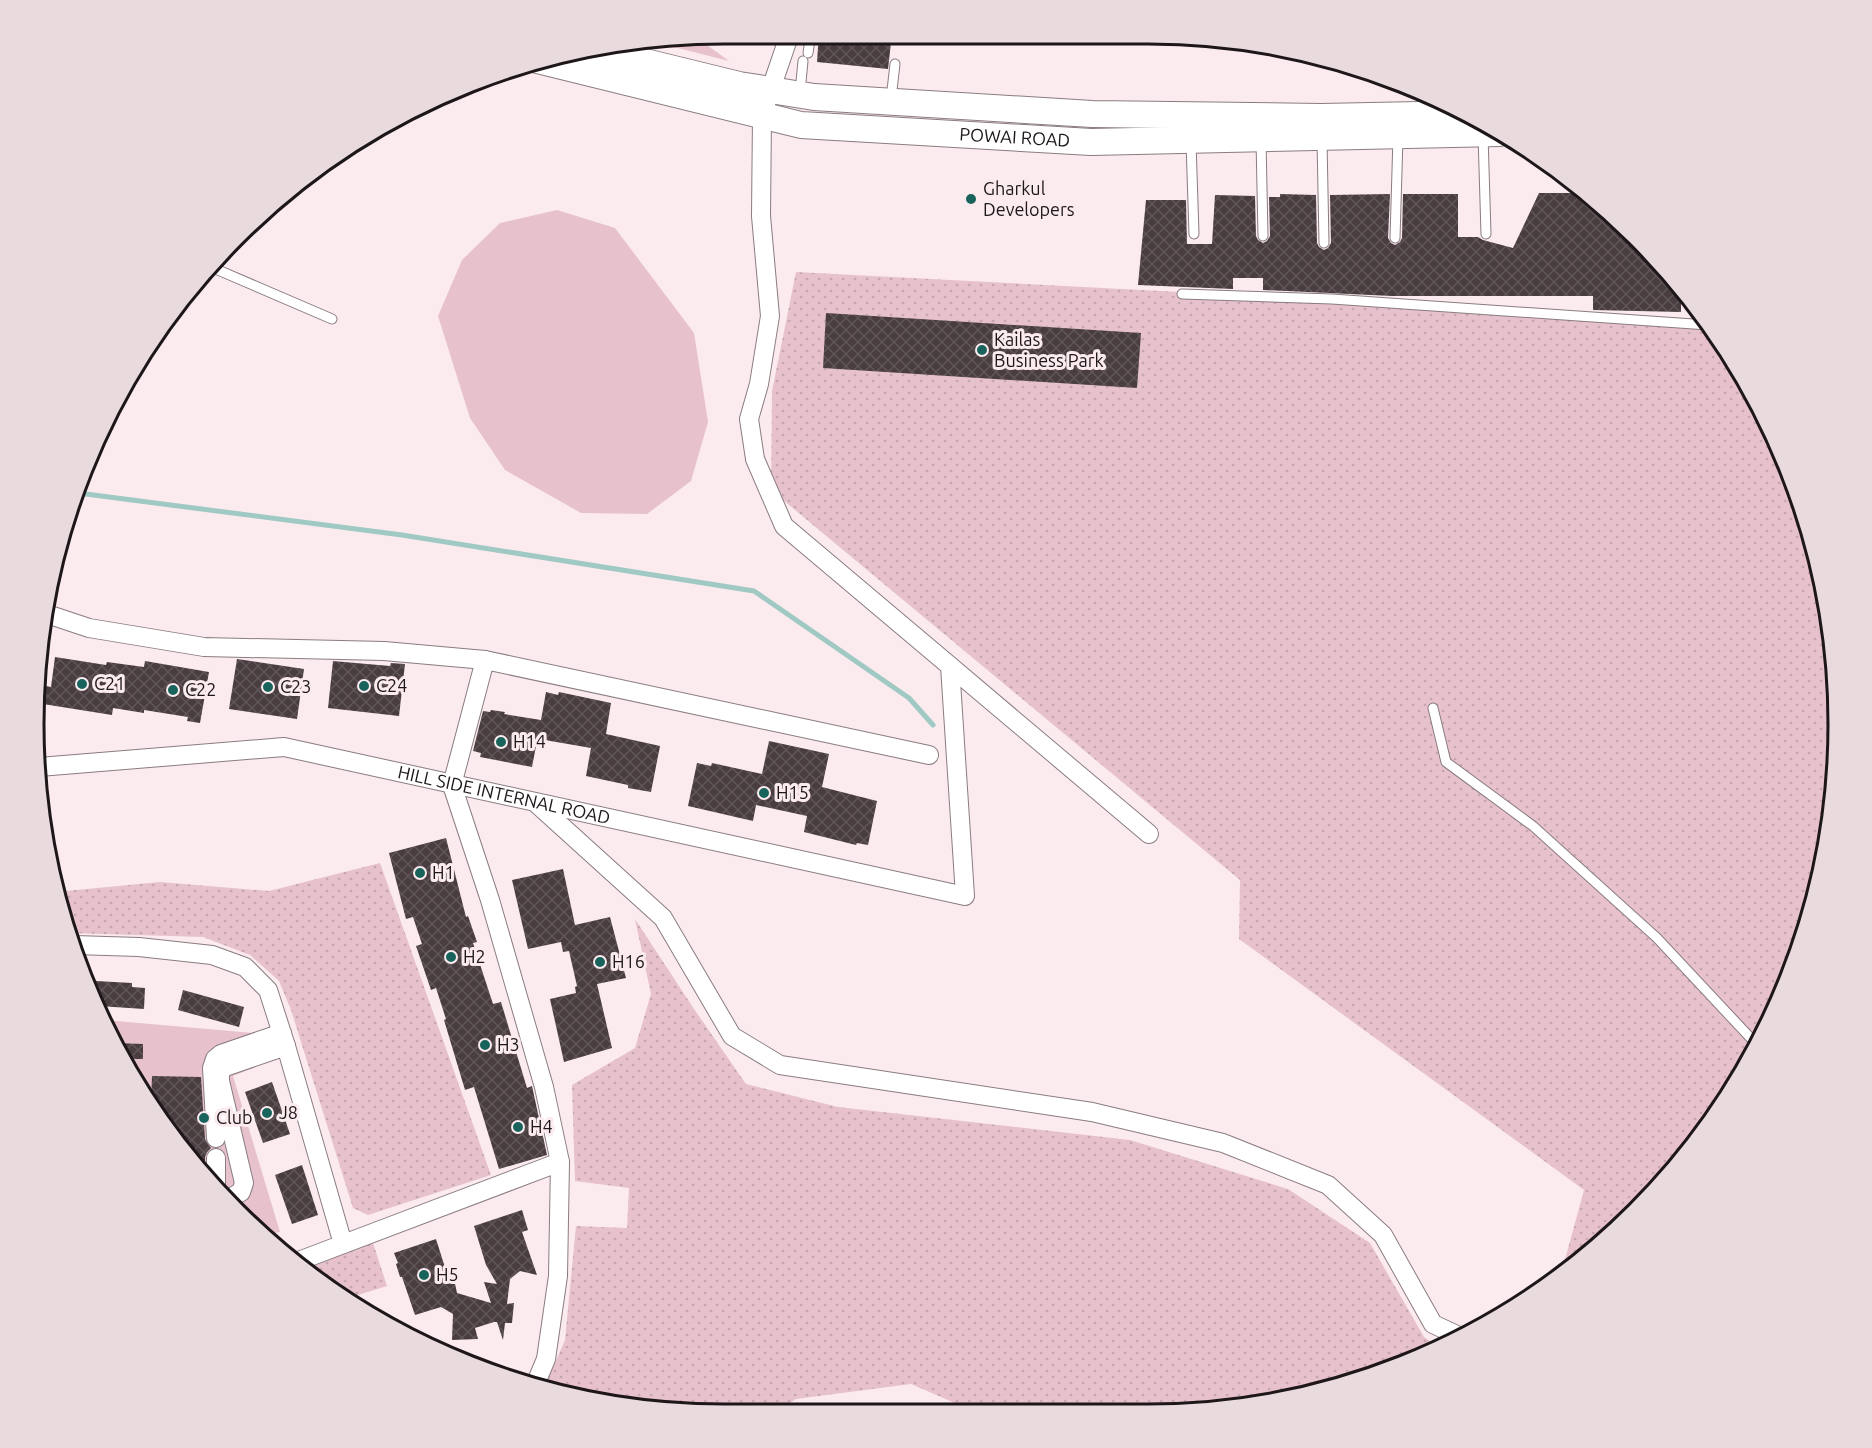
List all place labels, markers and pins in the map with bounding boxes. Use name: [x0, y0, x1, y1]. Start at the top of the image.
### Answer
place label: Gharkul Developers: [983, 178, 1075, 219]
marker: Gharkul Developers: [964, 192, 978, 206]
place label: Kailas Business Park: [994, 329, 1104, 370]
marker: Kailas Business Park: [975, 343, 989, 357]
place label: C21: [94, 673, 125, 693]
place label: C24: [376, 675, 407, 695]
place label: C23: [280, 676, 311, 696]
marker: C21: [75, 677, 89, 691]
place label: C22: [185, 679, 216, 699]
marker: C24: [357, 679, 371, 693]
marker: C23: [261, 680, 275, 694]
marker: C22: [166, 683, 180, 697]
place label: H14: [513, 731, 546, 751]
marker: H14: [494, 735, 508, 749]
place label: H15: [776, 782, 809, 802]
marker: H15: [757, 786, 771, 800]
place label: H1: [432, 862, 455, 882]
marker: H1: [413, 866, 427, 880]
place label: H2: [463, 946, 486, 966]
marker: H2: [444, 950, 458, 964]
place label: H16: [612, 951, 645, 971]
marker: H16: [593, 955, 607, 969]
place label: H3: [497, 1034, 520, 1054]
marker: H3: [478, 1038, 492, 1052]
place label: J8: [279, 1102, 298, 1122]
marker: J8: [260, 1106, 274, 1120]
place label: Club: [216, 1107, 253, 1127]
marker: Club: [197, 1111, 211, 1125]
place label: H4: [530, 1116, 553, 1136]
marker: H4: [511, 1120, 525, 1134]
place label: H5: [436, 1264, 459, 1284]
marker: H5: [417, 1268, 431, 1282]

